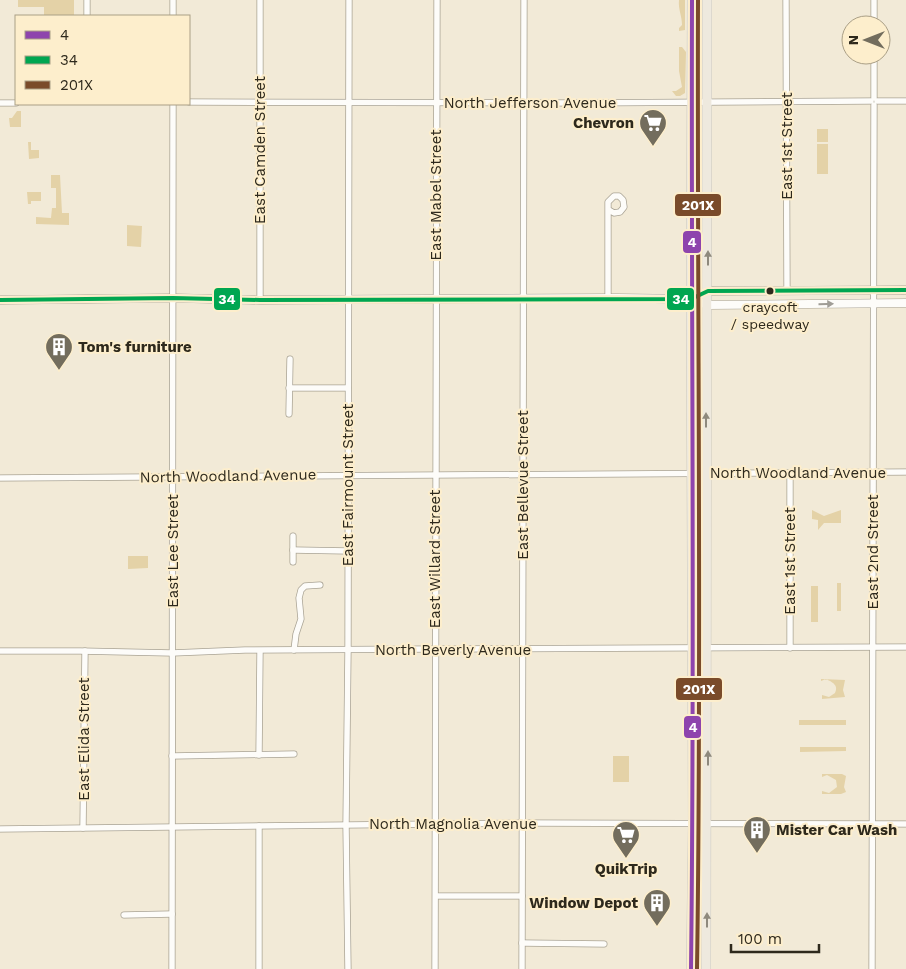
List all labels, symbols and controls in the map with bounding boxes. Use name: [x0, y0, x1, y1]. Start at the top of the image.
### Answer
legend: [15, 15, 190, 105]
north arrow: [841, 15, 891, 65]
text: 4: [60, 26, 69, 44]
text: N: [845, 35, 861, 45]
text: 34: [60, 51, 78, 69]
street label: East Camden Street: [251, 75, 269, 224]
text: 201X: [60, 76, 93, 94]
street label: East 1st Street: [778, 92, 796, 200]
street label: North Jefferson Avenue: [444, 94, 616, 112]
supermarket icon: Chevron: [638, 108, 668, 147]
place label: Chevron: [573, 114, 634, 132]
street label: East Mabel Street: [427, 129, 445, 260]
line badge: 201X: [674, 193, 722, 217]
text: 201X: [682, 197, 715, 213]
line badge: 4: [682, 230, 702, 254]
text: 4: [687, 234, 697, 250]
one-way arrow: [704, 250, 712, 266]
marker: craycoft / speedway: [765, 286, 775, 296]
line badge: 34: [213, 287, 241, 311]
line badge: 34: [666, 287, 695, 311]
text: 34: [218, 291, 236, 307]
text: 34: [672, 291, 690, 307]
place label: craycoft / speedway: [731, 299, 810, 332]
one-way arrow: [818, 300, 834, 308]
building icon: Tom's furniture: [44, 332, 74, 371]
place label: Tom's furniture: [78, 338, 192, 356]
street label: East Fairmount Street: [339, 403, 357, 566]
street label: East Bellevue Street: [514, 410, 532, 560]
one-way arrow: [702, 412, 710, 428]
street label: North Woodland Avenue: [710, 464, 886, 482]
street label: North Woodland Avenue: [140, 465, 316, 487]
street label: East Willard Street: [426, 489, 444, 628]
street label: East Lee Street: [164, 493, 182, 608]
street label: East 2nd Street: [864, 494, 882, 610]
street label: East 1st Street: [781, 507, 799, 615]
street label: North Beverly Avenue: [375, 641, 531, 659]
street label: East Elida Street: [75, 677, 93, 801]
line badge: 201X: [675, 677, 723, 701]
text: 201X: [683, 681, 716, 697]
line badge: 4: [683, 715, 702, 739]
text: 4: [688, 719, 698, 735]
one-way arrow: [703, 750, 711, 766]
street label: North Magnolia Avenue: [369, 815, 537, 833]
building icon: Mister Car Wash: [742, 815, 772, 854]
supermarket icon: QuikTrip: [611, 820, 641, 859]
place label: Mister Car Wash: [776, 821, 897, 839]
place label: QuikTrip: [595, 860, 657, 878]
building icon: Window Depot: [642, 888, 672, 927]
place label: Window Depot: [529, 894, 638, 912]
one-way arrow: [703, 912, 711, 928]
scale bar: [731, 922, 818, 954]
text: 100 m: [738, 930, 782, 948]

